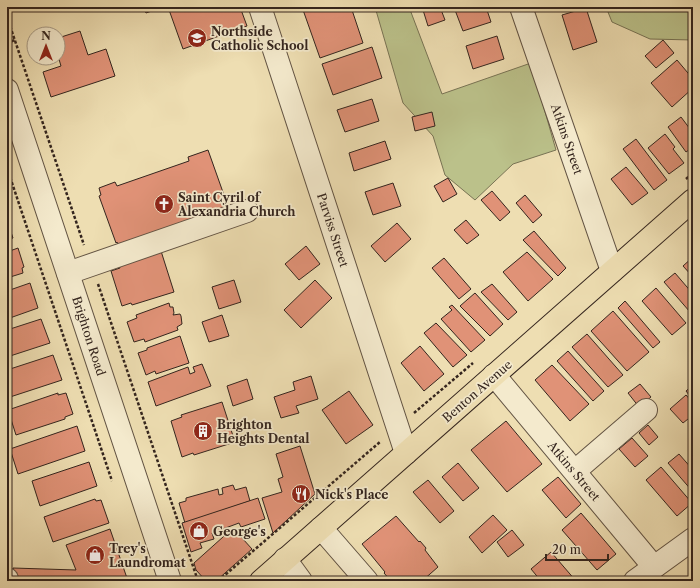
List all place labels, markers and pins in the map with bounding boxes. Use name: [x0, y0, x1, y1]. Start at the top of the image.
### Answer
place label: Northside Catholic School: [211, 24, 308, 53]
school or university icon: Northside Catholic School: [186, 27, 208, 49]
place label: Saint Cyril of Alexandria Church: [177, 190, 296, 219]
church icon: Saint Cyril of Alexandria Church: [153, 193, 175, 215]
place label: Brighton Heights Dental: [217, 417, 309, 446]
building icon: Brighton Heights Dental: [192, 420, 214, 442]
restaurant icon: Nick's Place: [290, 483, 312, 505]
place label: Nick's Place: [315, 487, 388, 502]
shop icon: George's: [188, 520, 210, 542]
place label: George's: [213, 524, 266, 539]
place label: Trey's Laundromat: [109, 541, 186, 570]
shop icon: Trey's Laundromat: [84, 544, 106, 566]

